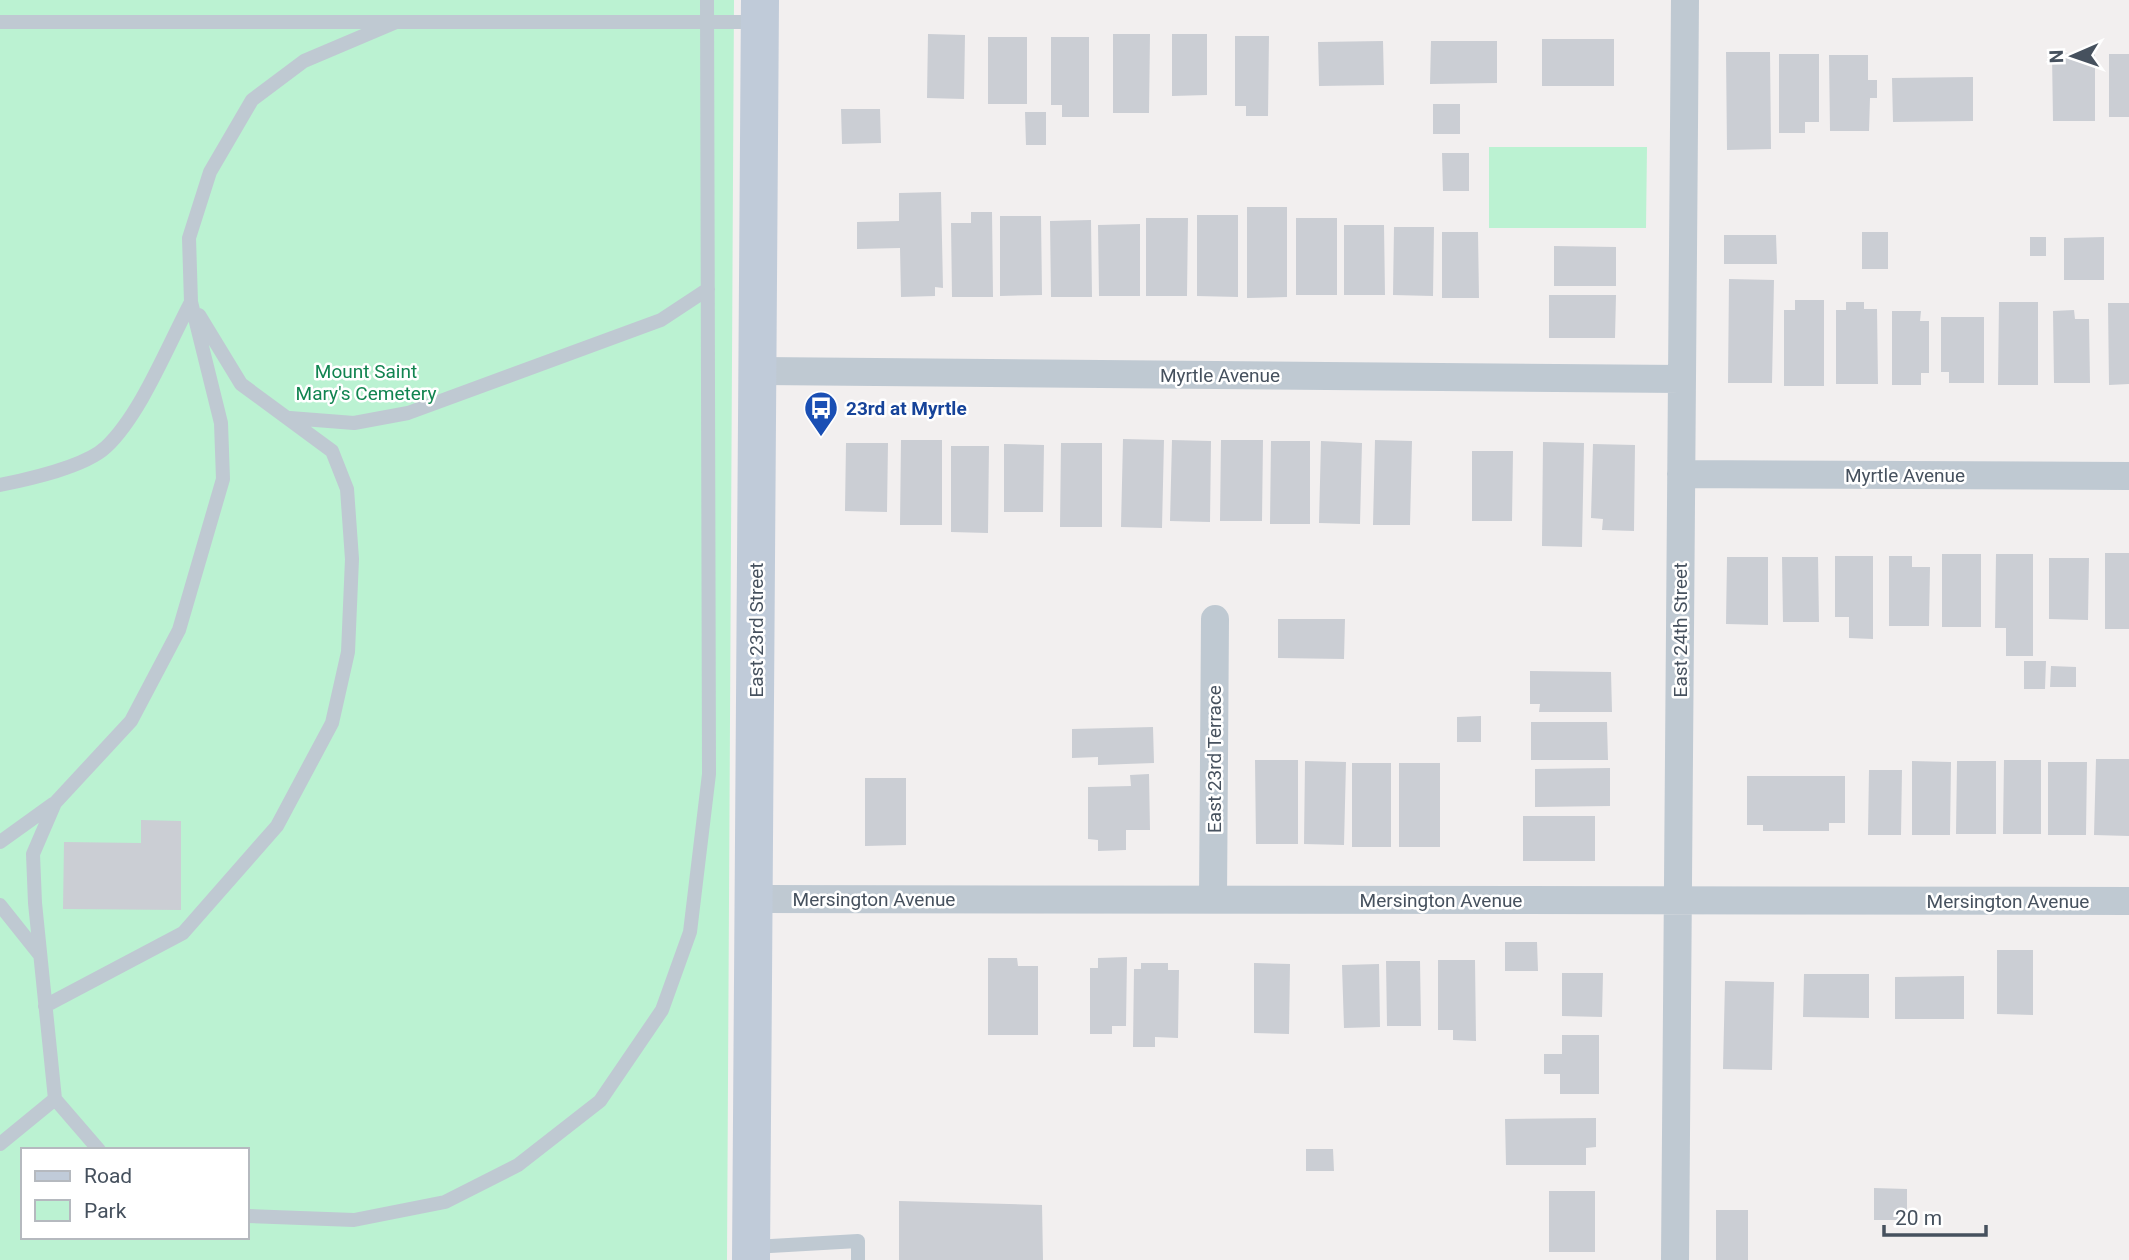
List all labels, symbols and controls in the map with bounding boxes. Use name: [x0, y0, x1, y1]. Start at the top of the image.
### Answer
north arrow: [2038, 21, 2108, 91]
text: N: [2045, 49, 2068, 64]
park label: Mount Saint Mary's Cemetery: [296, 360, 436, 405]
street label: Myrtle Avenue: [1160, 364, 1280, 387]
bus stop icon: 23rd at Myrtle: [802, 389, 840, 438]
place label: 23rd at Myrtle: [846, 397, 967, 420]
street label: Myrtle Avenue: [1845, 464, 1965, 487]
street label: East 23rd Street: [745, 562, 768, 698]
street label: East 24th Street: [1669, 563, 1692, 697]
street label: East 23rd Terrace: [1203, 685, 1226, 833]
street label: Mersington Avenue: [793, 888, 955, 911]
street label: Mersington Avenue: [1360, 889, 1522, 912]
street label: Mersington Avenue: [1927, 890, 2089, 913]
legend: [21, 1148, 248, 1239]
text: Road: [84, 1164, 132, 1188]
scale bar: [1884, 1194, 1986, 1238]
text: Park: [84, 1199, 127, 1223]
text: 20 m: [1895, 1206, 1942, 1230]

